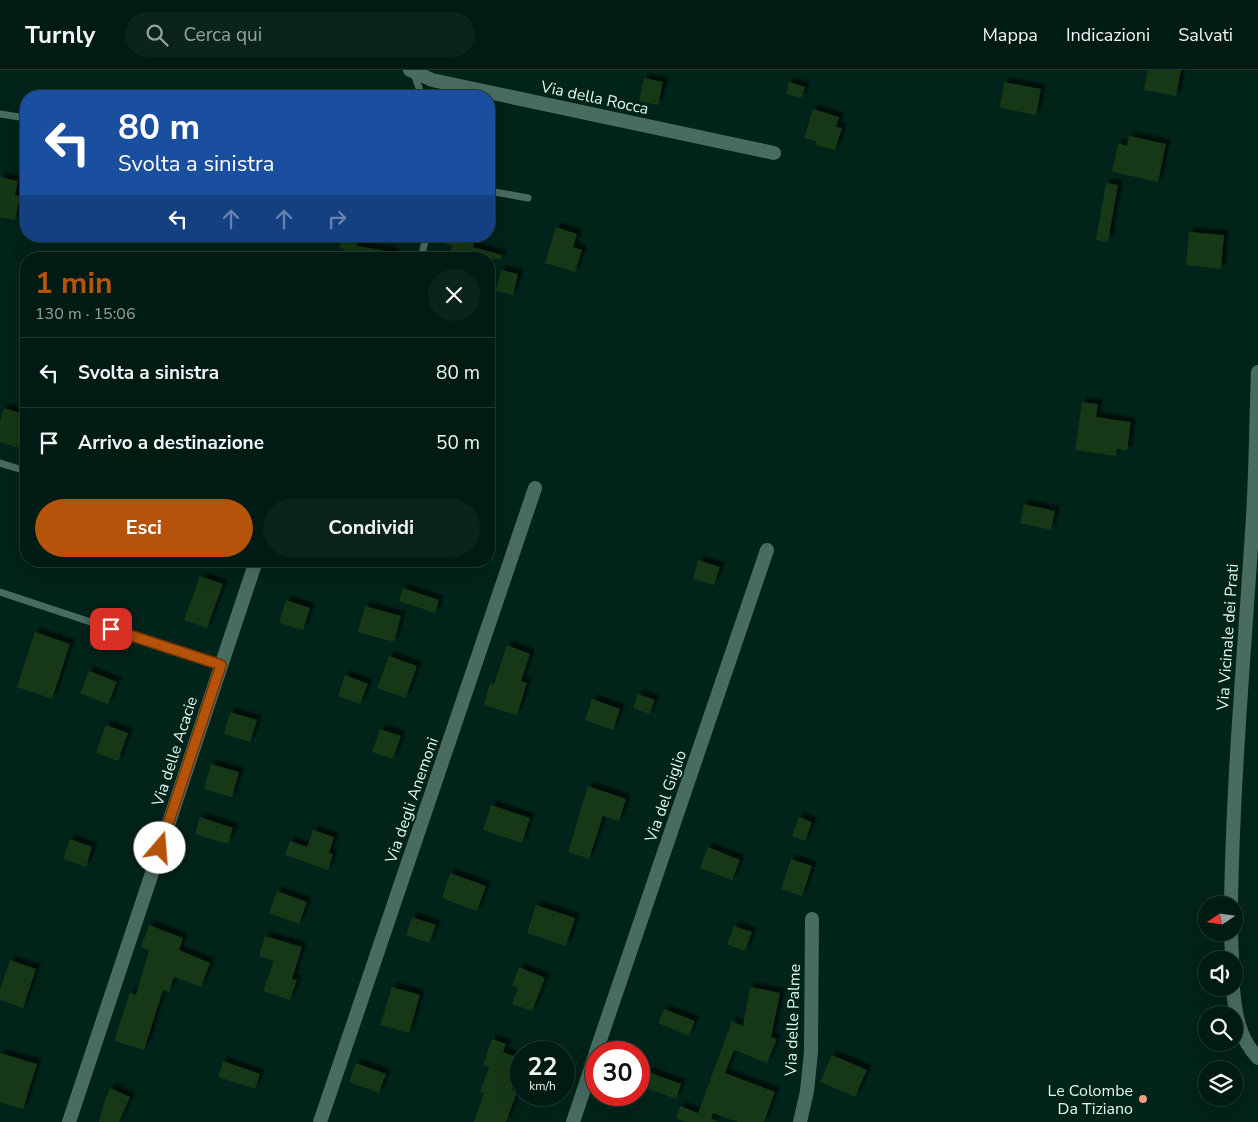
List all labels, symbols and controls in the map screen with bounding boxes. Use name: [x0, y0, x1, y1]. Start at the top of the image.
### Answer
search box: [125, 12, 475, 57]
text: Turnly: [25, 19, 95, 51]
icon: search: [143, 21, 171, 49]
text: Cerca qui: [183, 22, 262, 48]
text: Mappa: [982, 23, 1038, 47]
text: Indicazioni: [1066, 23, 1150, 47]
text: Salvati: [1178, 23, 1233, 47]
street label: Via della Rocca: [538, 76, 651, 120]
text: 80 m: [118, 104, 200, 151]
icon: left: [35, 110, 100, 175]
text: Svolta a sinistra: [118, 149, 274, 179]
icon: left: [164, 205, 192, 233]
icon: ahead: [217, 205, 245, 233]
icon: ahead: [270, 205, 298, 233]
icon: right: [323, 205, 351, 233]
text: 1 min: [35, 263, 113, 304]
button: close: [428, 269, 480, 321]
text: 130 m · 15:06: [35, 303, 136, 325]
icon: left: [35, 359, 63, 387]
text: Svolta a sinistra: [78, 360, 219, 386]
text: 80 m: [436, 360, 480, 386]
icon: arrive: [35, 429, 63, 457]
text: Arrivo a destinazione: [78, 430, 264, 456]
text: 50 m: [436, 430, 480, 456]
button: Esci: [35, 499, 253, 557]
button: Condividi: [263, 499, 480, 557]
street label: Via Vicinale dei Prati: [1212, 563, 1244, 712]
pin: [90, 608, 132, 650]
icon: arrive: [97, 615, 125, 643]
street label: Via delle Acacie: [147, 694, 203, 810]
street label: Via degli Anemoni: [380, 734, 444, 867]
street label: Via del Giglio: [640, 747, 692, 846]
position arrow: [133, 821, 185, 873]
north arrow: [1198, 896, 1242, 941]
map controls: [1198, 896, 1243, 1106]
button: sound: [1198, 951, 1243, 996]
street label: Via delle Palme: [780, 964, 806, 1078]
button: search: [1198, 1006, 1243, 1051]
speed limit sign: 30: [585, 1041, 650, 1106]
text: 22: [527, 1050, 558, 1084]
button: layers: [1198, 1061, 1243, 1106]
text: km/h: [529, 1078, 556, 1094]
place label: Le Colombe Da Tiziano: [1048, 1080, 1133, 1120]
marker: Le Colombe Da Tiziano: [1137, 1093, 1149, 1105]

